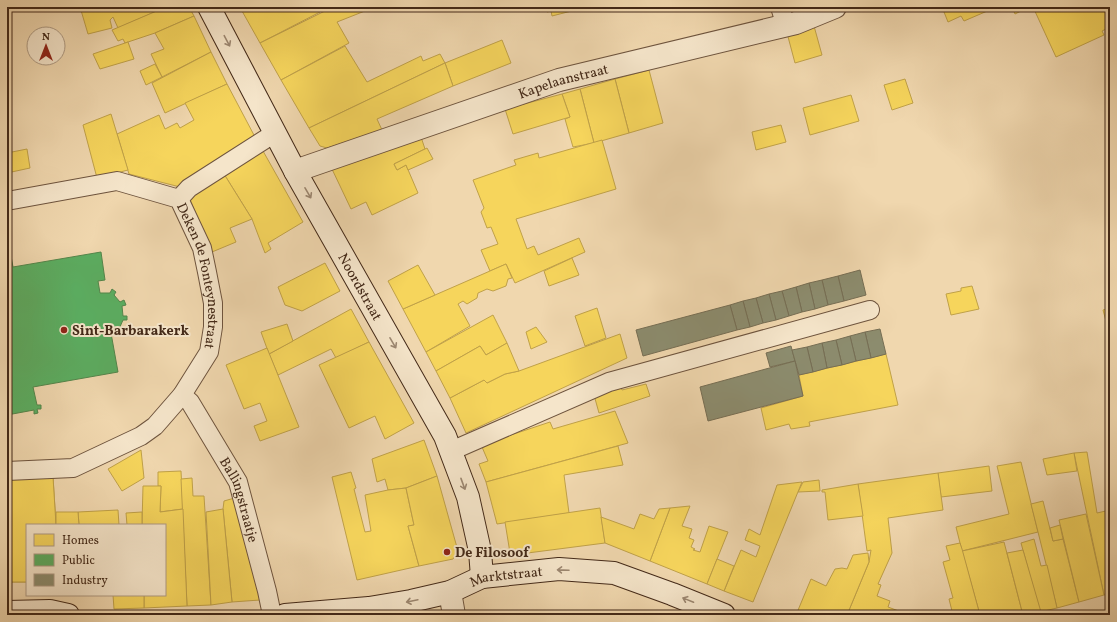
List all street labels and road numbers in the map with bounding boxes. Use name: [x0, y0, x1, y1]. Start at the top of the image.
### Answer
street label: Kapelaanstraat: [516, 60, 611, 104]
street label: Deken de Fonteynestraat: [171, 200, 221, 350]
street label: Noordstraat: [332, 250, 386, 325]
street label: Ballingstraatje: [214, 454, 262, 545]
street label: Marktstraat: [467, 563, 544, 593]

